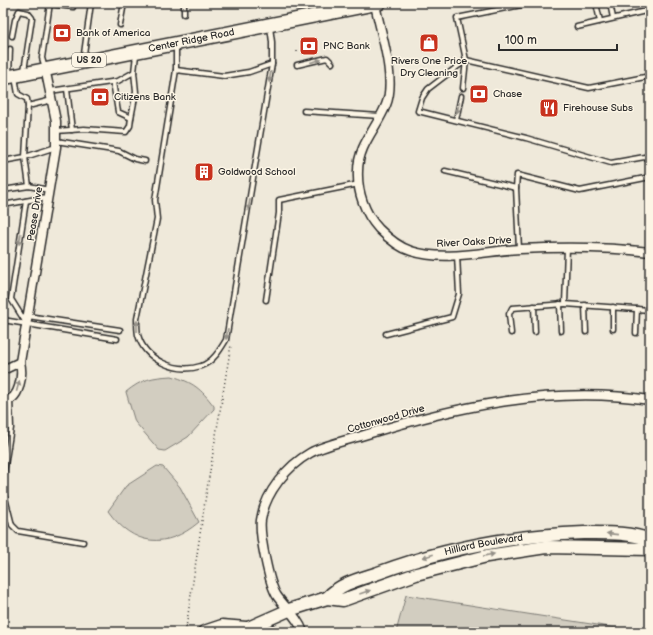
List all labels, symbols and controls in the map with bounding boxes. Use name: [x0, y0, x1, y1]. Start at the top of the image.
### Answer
bank icon: Bank of America: [51, 22, 73, 44]
street label: Center Ridge Road: [147, 26, 236, 55]
scale bar: [499, 26, 617, 52]
place label: Bank of America: [76, 27, 151, 39]
shop icon: Rivers One Price Dry Cleaning: [418, 32, 440, 54]
text: 100 m: [505, 33, 537, 48]
bank icon: PNC Bank: [298, 35, 320, 57]
place label: PNC Bank: [323, 40, 370, 52]
road number: US 20: [72, 53, 106, 67]
place label: Rivers One Price Dry Cleaning: [391, 55, 467, 79]
one-way arrow: [310, 57, 322, 63]
one-way arrow: [267, 71, 273, 83]
bank icon: Chase: [468, 83, 490, 105]
bank icon: Citizens Bank: [89, 86, 111, 108]
place label: Chase: [493, 88, 522, 100]
place label: Citizens Bank: [114, 91, 176, 103]
restaurant icon: Firehouse Subs: [538, 97, 560, 119]
one-way arrow: [455, 102, 461, 114]
place label: Firehouse Subs: [563, 102, 633, 114]
building icon: Goldwood School: [193, 161, 215, 183]
place label: Goldwood School: [218, 166, 295, 178]
street label: Pease Drive: [25, 186, 45, 242]
one-way arrow: [245, 199, 251, 211]
one-way arrow: [17, 233, 23, 245]
street label: River Oaks Drive: [436, 234, 512, 250]
one-way arrow: [134, 320, 141, 332]
one-way arrow: [224, 327, 230, 340]
one-way arrow: [15, 379, 21, 391]
street label: Cottonwood Drive: [346, 402, 426, 436]
one-way arrow: [606, 530, 618, 537]
street label: Hilliard Boulevard: [443, 532, 524, 558]
one-way arrow: [483, 552, 495, 558]
one-way arrow: [422, 553, 434, 559]
one-way arrow: [359, 589, 371, 595]

